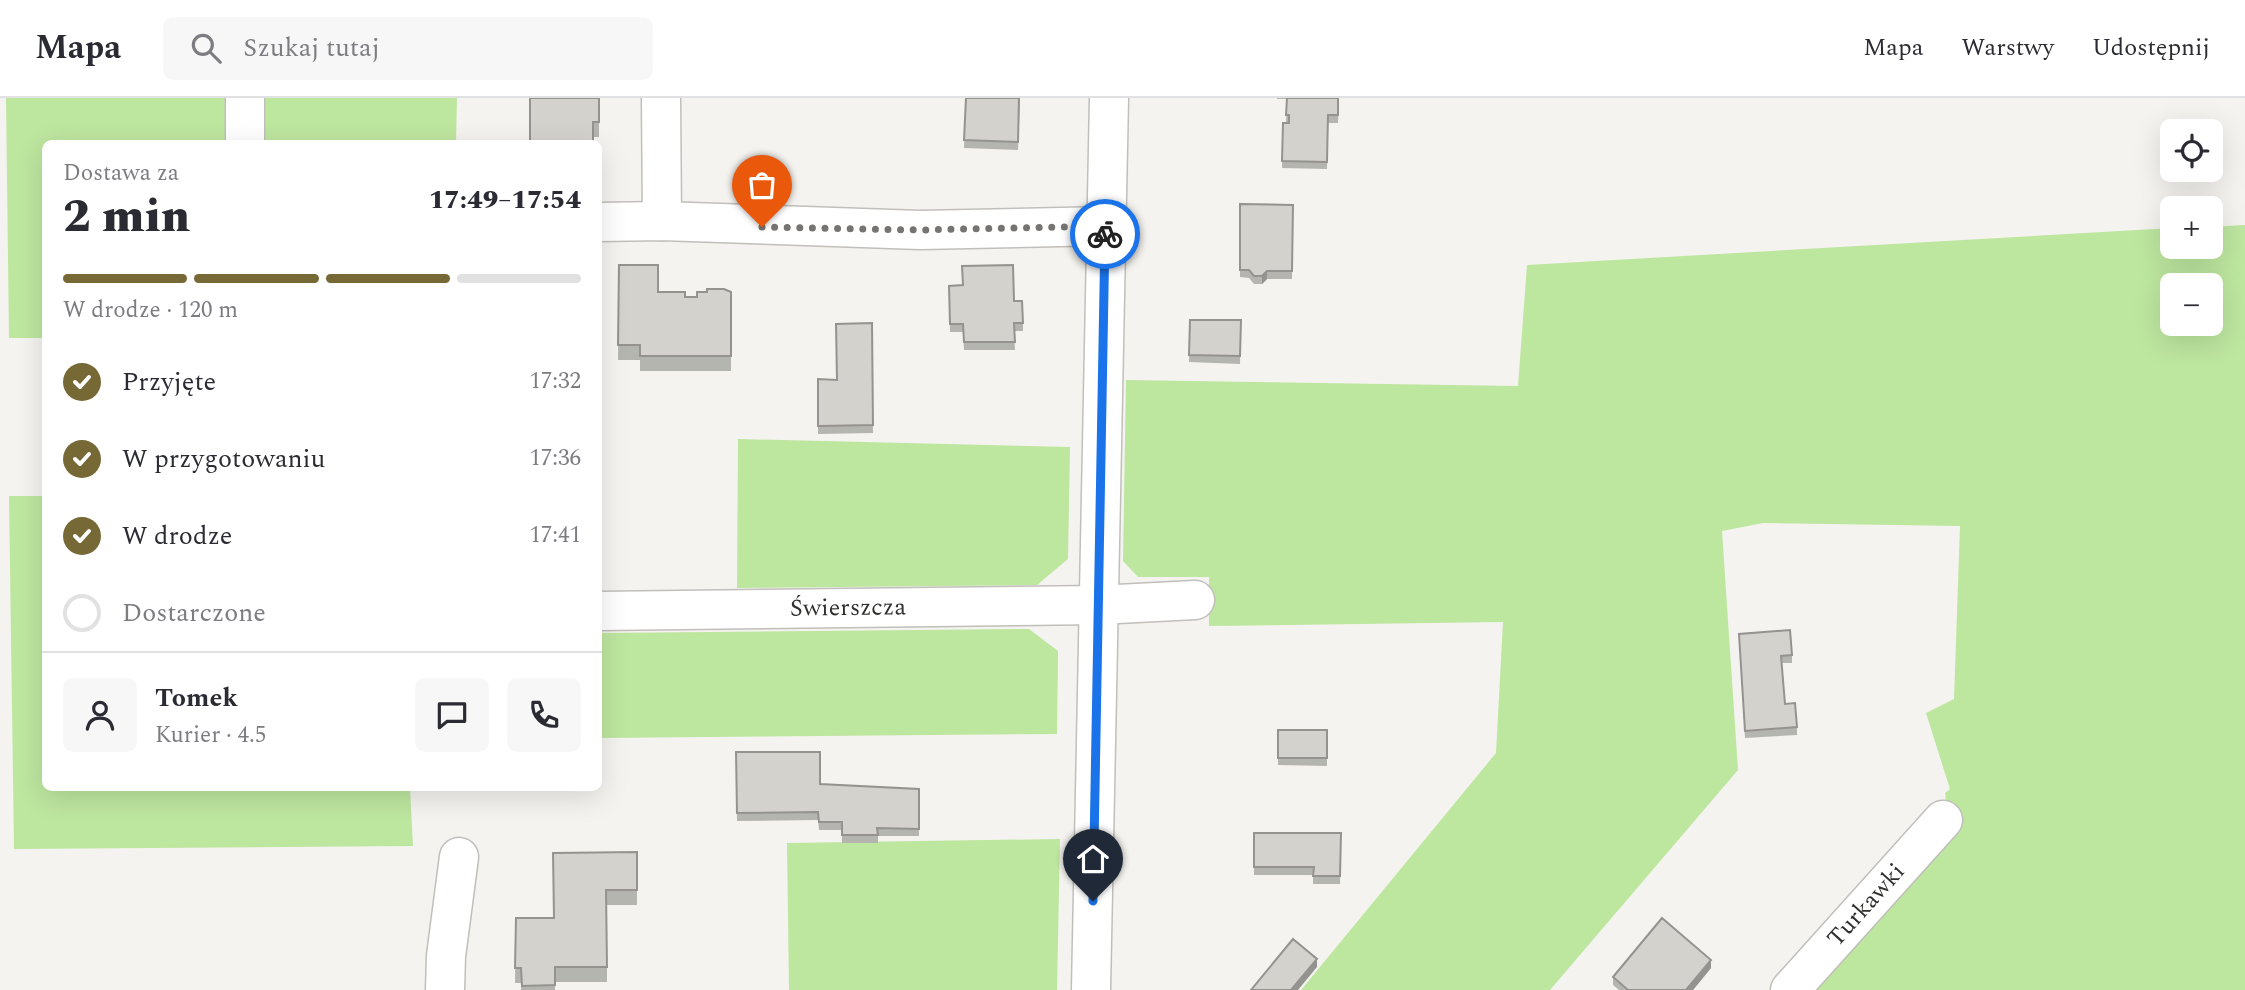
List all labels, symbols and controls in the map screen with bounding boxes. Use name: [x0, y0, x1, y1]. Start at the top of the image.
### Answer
search box: [163, 17, 653, 80]
text: Mapa: [35, 23, 121, 73]
text: Szukaj tutaj: [243, 28, 380, 68]
icon: search: [187, 29, 225, 67]
text: Mapa: [1863, 30, 1923, 66]
text: Warstwy: [1961, 30, 2054, 66]
text: Udostępnij: [2092, 30, 2210, 66]
map controls: [2160, 119, 2223, 336]
button: locate: [2160, 119, 2223, 182]
pin: [732, 155, 792, 227]
text: Dostawa za: [63, 156, 179, 191]
icon: bag: [743, 166, 781, 204]
text: 17:49–17:54: [429, 180, 581, 220]
text: 2 min: [63, 182, 190, 252]
button: +: [2160, 196, 2223, 259]
courier: [1070, 199, 1140, 269]
icon: bike: [1086, 215, 1124, 253]
button: −: [2160, 273, 2223, 336]
text: W drodze · 120 m: [63, 293, 238, 328]
text: Przyjęte: [122, 362, 216, 402]
icon: check: [63, 363, 101, 401]
text: 17:32: [529, 364, 581, 399]
text: W przygotowaniu: [122, 439, 325, 479]
icon: check: [63, 440, 101, 478]
text: 17:36: [529, 441, 581, 476]
text: W drodze: [122, 516, 232, 556]
icon: check: [63, 517, 101, 555]
text: 17:41: [529, 518, 581, 553]
street label: Świerszcza: [790, 589, 907, 627]
text: Dostarczone: [122, 593, 266, 633]
button: person: [63, 678, 137, 752]
text: Tomek: [155, 678, 238, 718]
button: chat: [415, 678, 489, 752]
button: phone: [507, 678, 581, 752]
text: Kurier · 4.5: [155, 718, 266, 753]
pin: [1063, 829, 1123, 901]
icon: home: [1074, 840, 1112, 878]
street label: Turkawki: [1819, 855, 1914, 955]

